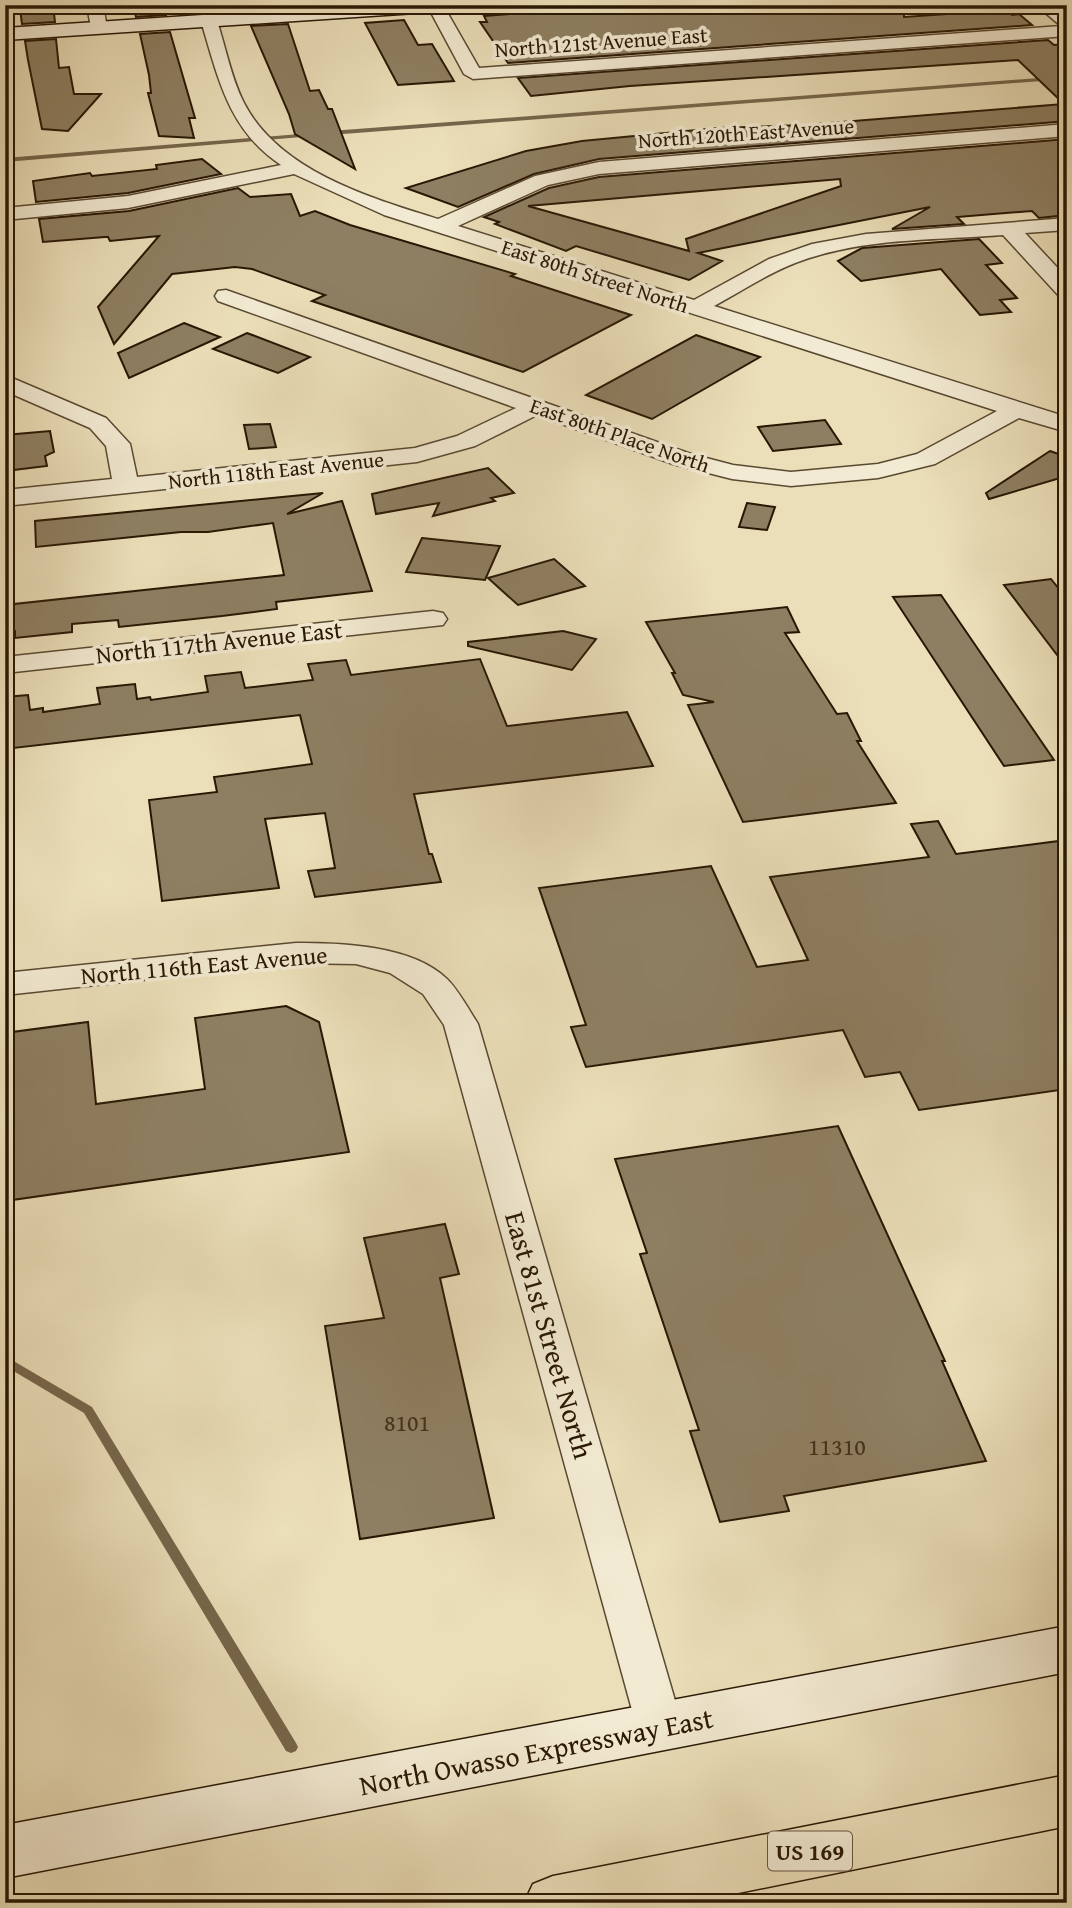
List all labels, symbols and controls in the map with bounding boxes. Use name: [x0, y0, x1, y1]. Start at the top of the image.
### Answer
street label: North 121st Avenue East: [494, 19, 709, 65]
street label: North 120th East Avenue: [637, 110, 855, 156]
street label: East 80th Street North: [497, 231, 693, 321]
street label: East 80th Place North: [526, 390, 714, 480]
street label: North 118th East Avenue: [167, 443, 385, 497]
street label: North 117th Avenue East: [94, 612, 344, 672]
street label: North 116th East Avenue: [79, 937, 329, 993]
street label: East 81st Street North: [495, 1207, 605, 1464]
house number: 8101: [384, 1405, 430, 1440]
house number: 11310: [808, 1429, 866, 1464]
street label: North Owasso Expressway East: [356, 1697, 716, 1805]
road number: US 169: [768, 1832, 852, 1870]

